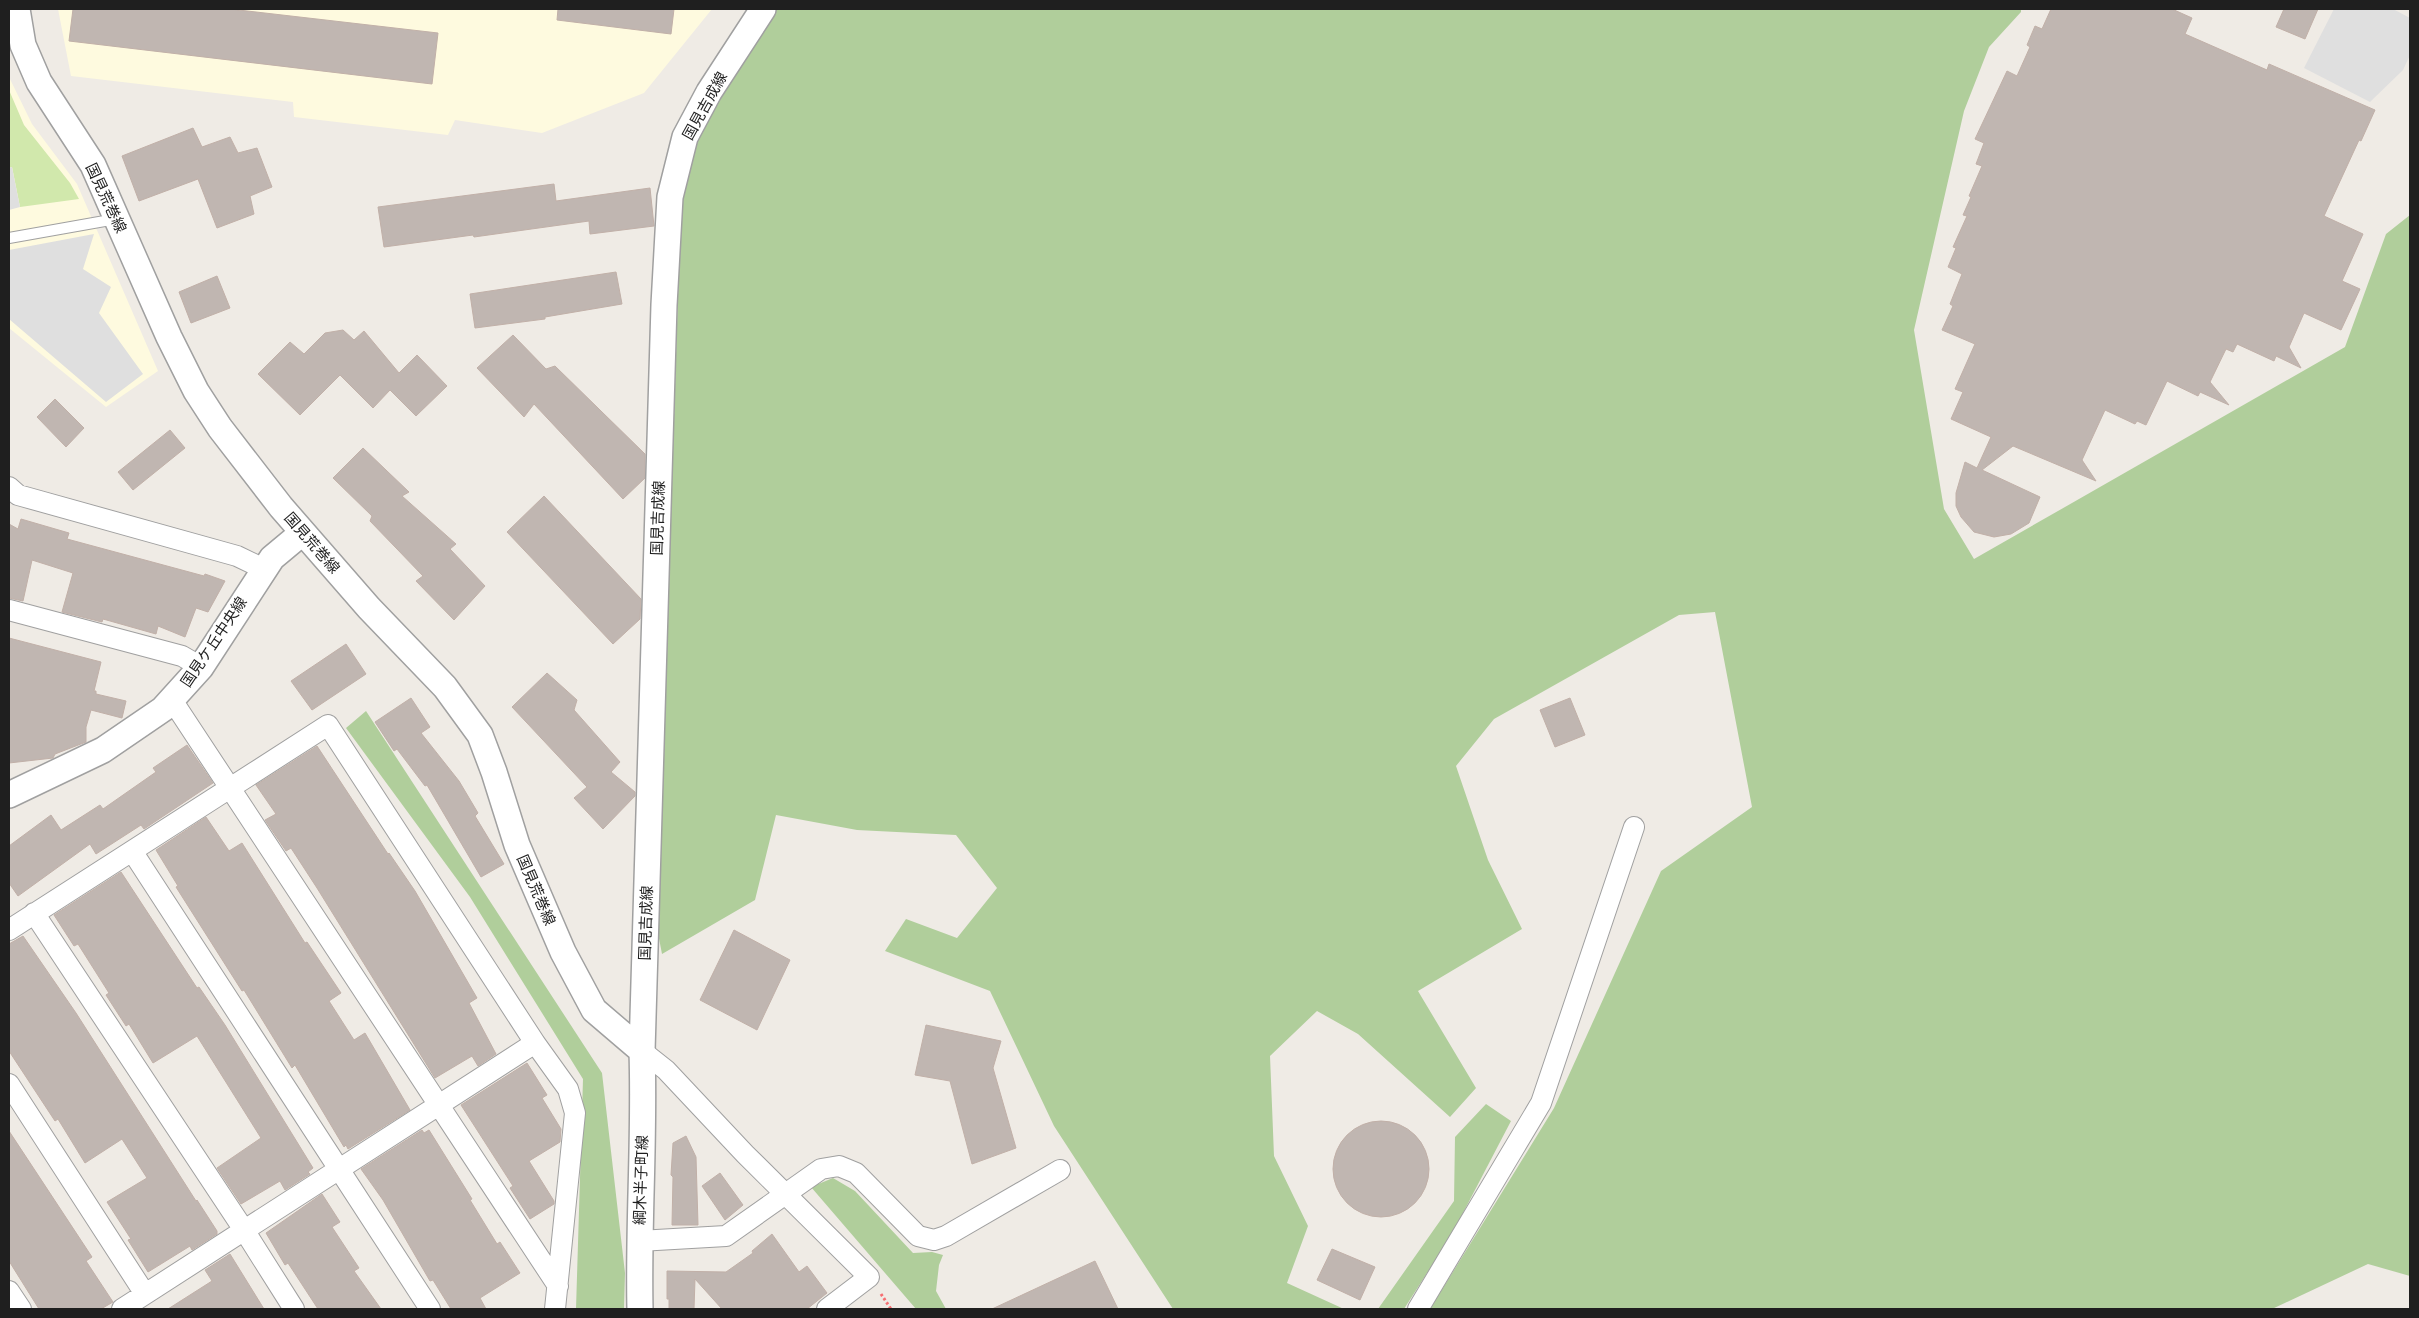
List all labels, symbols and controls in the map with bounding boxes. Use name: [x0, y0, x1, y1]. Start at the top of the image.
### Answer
street label: 国見吉成線: [678, 68, 731, 143]
street label: 国見荒巻線: [82, 160, 131, 236]
street label: 国見吉成線: [647, 480, 668, 556]
street label: 国見荒巻線: [281, 508, 344, 577]
street label: 国見ケ丘中央線: [176, 593, 251, 691]
street label: 国見荒巻線: [513, 852, 560, 928]
street label: 国見吉成線: [635, 885, 656, 961]
street label: 綱木半子町線: [629, 1135, 652, 1225]

